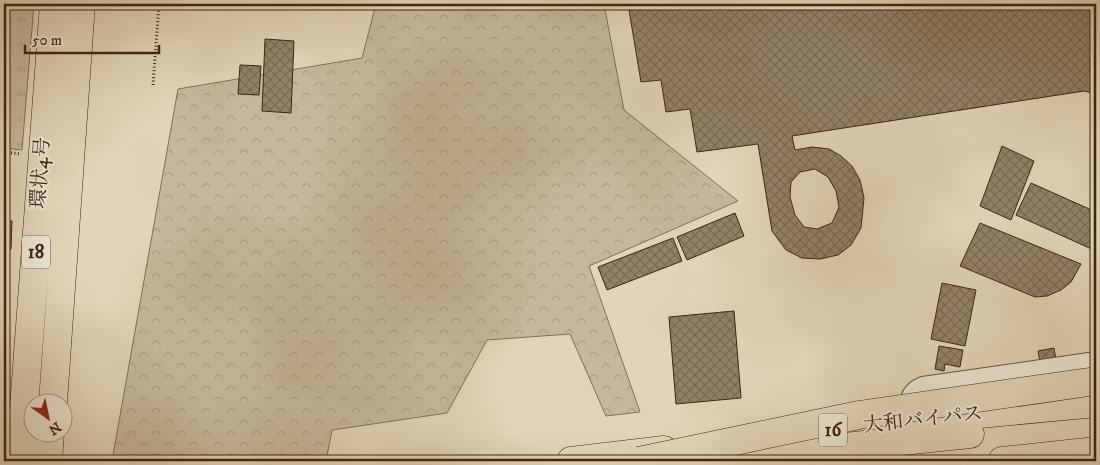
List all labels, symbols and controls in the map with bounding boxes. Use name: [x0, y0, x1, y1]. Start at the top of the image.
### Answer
scale bar: [25, 22, 159, 54]
text: 50 m: [32, 31, 62, 50]
street label: 環状4号: [26, 136, 56, 210]
road number: 18: [22, 236, 50, 268]
north arrow: [22, 392, 72, 442]
street label: 大和バイパス: [862, 401, 984, 439]
road number: 16: [819, 414, 847, 446]
text: N: [44, 417, 64, 439]

